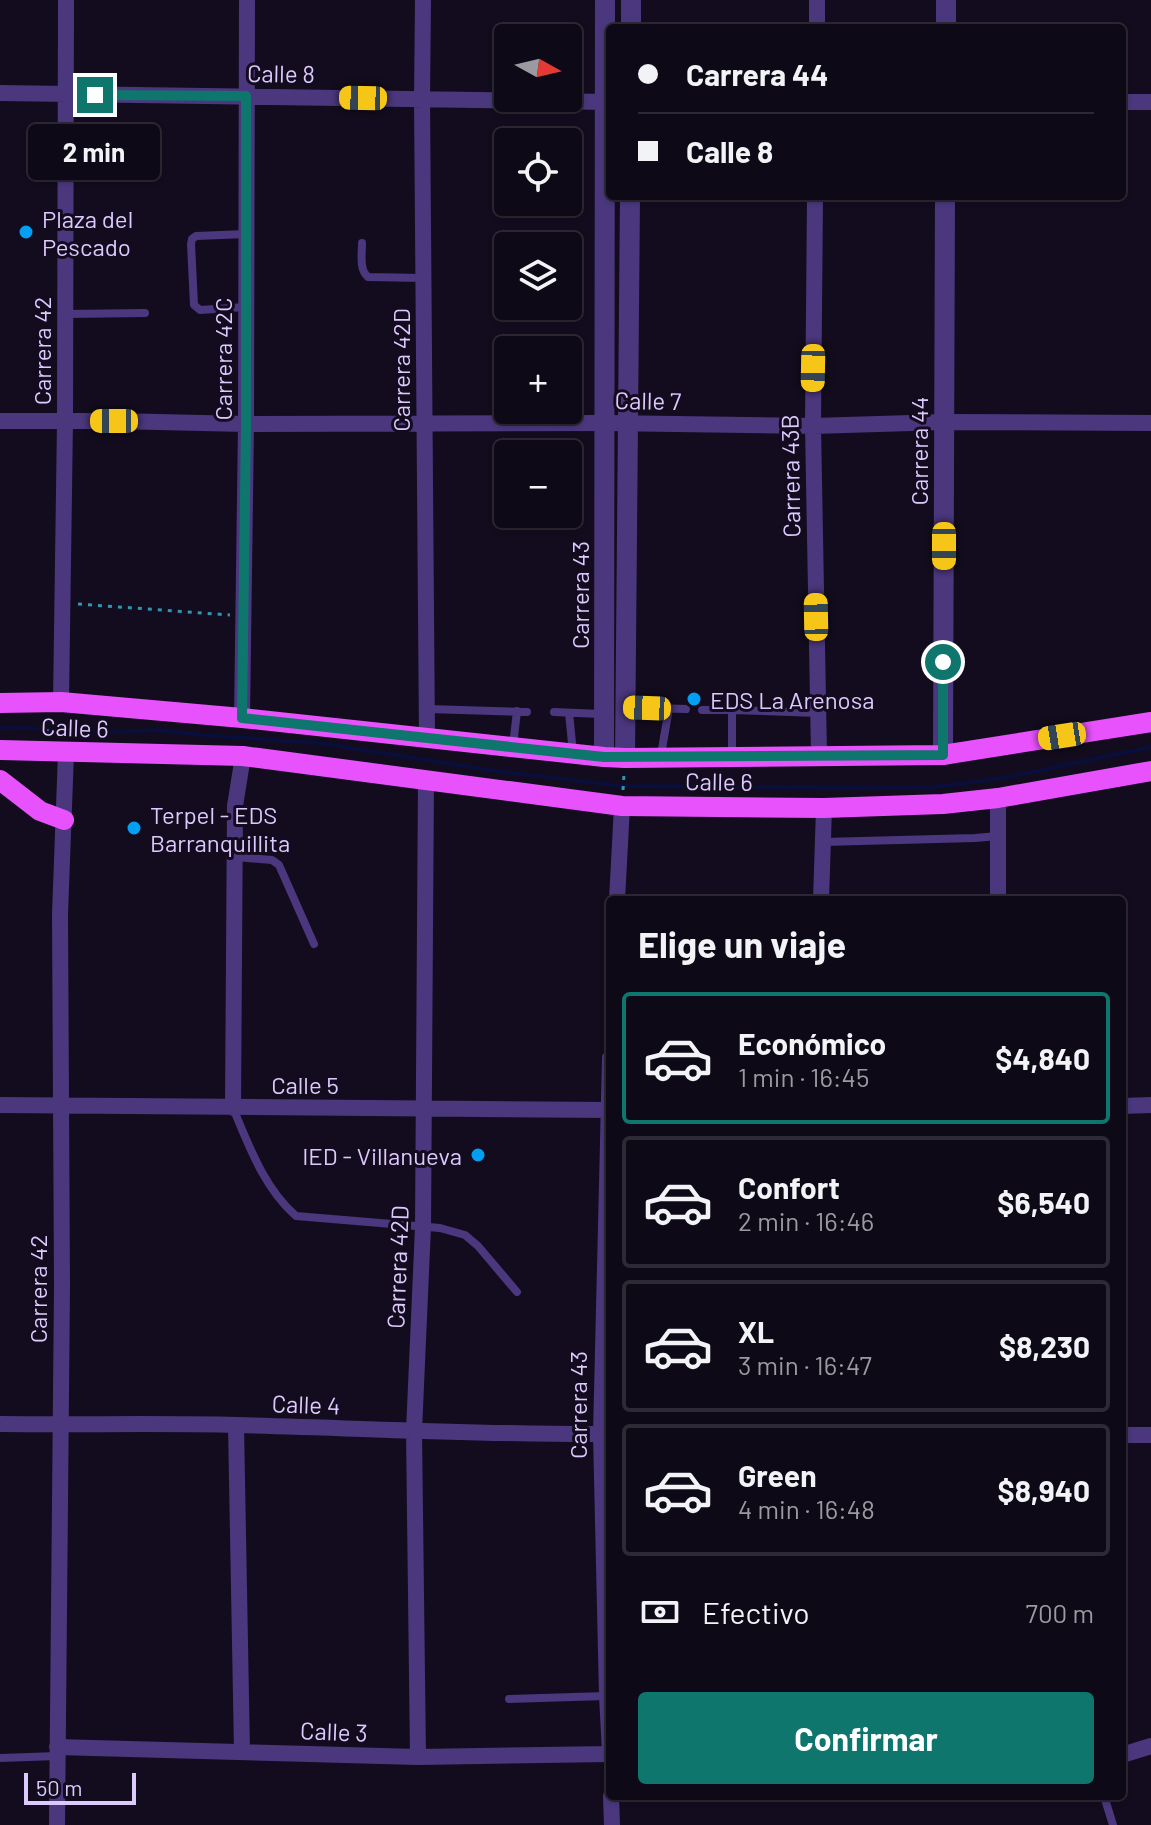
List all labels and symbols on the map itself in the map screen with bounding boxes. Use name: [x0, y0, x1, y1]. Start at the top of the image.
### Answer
north arrow: [494, 24, 582, 112]
street label: Calle 8: [247, 58, 315, 88]
route end: [77, 77, 113, 113]
car: [339, 86, 387, 110]
callout: 2 min: [29, 123, 161, 179]
place label: Plaza del Pescado: [42, 204, 133, 261]
marker: Plaza del Pescado: [17, 223, 35, 241]
street label: Carrera 42: [27, 297, 56, 405]
street label: Carrera 42C: [208, 297, 237, 421]
street label: Carrera 42D: [386, 308, 415, 432]
car: [801, 344, 825, 392]
street label: Calle 7: [614, 385, 682, 415]
street label: Carrera 44: [904, 396, 933, 506]
car: [90, 409, 138, 433]
street label: Carrera 43B: [774, 414, 806, 538]
car: [932, 522, 956, 570]
street label: Carrera 43: [565, 541, 594, 649]
car: [804, 593, 828, 641]
route start: [925, 644, 961, 680]
place label: EDS La Arenosa: [710, 685, 875, 714]
marker: EDS La Arenosa: [685, 690, 703, 708]
car: [623, 695, 671, 721]
street label: Calle 6: [41, 711, 109, 743]
car: [1036, 720, 1088, 752]
street label: Calle 6: [685, 766, 753, 796]
place label: Terpel - EDS Barranquillita: [150, 800, 290, 857]
marker: Terpel - EDS Barranquillita: [125, 819, 143, 837]
street label: Calle 5: [271, 1070, 339, 1099]
place label: IED - Villanueva: [302, 1141, 462, 1170]
marker: IED - Villanueva: [469, 1146, 487, 1164]
street label: Carrera 42D: [380, 1205, 414, 1329]
street label: Carrera 42: [23, 1235, 52, 1343]
street label: Carrera 43: [563, 1351, 592, 1459]
street label: Calle 4: [271, 1388, 341, 1420]
street label: Calle 3: [300, 1715, 368, 1747]
scale bar: [24, 1769, 136, 1805]

